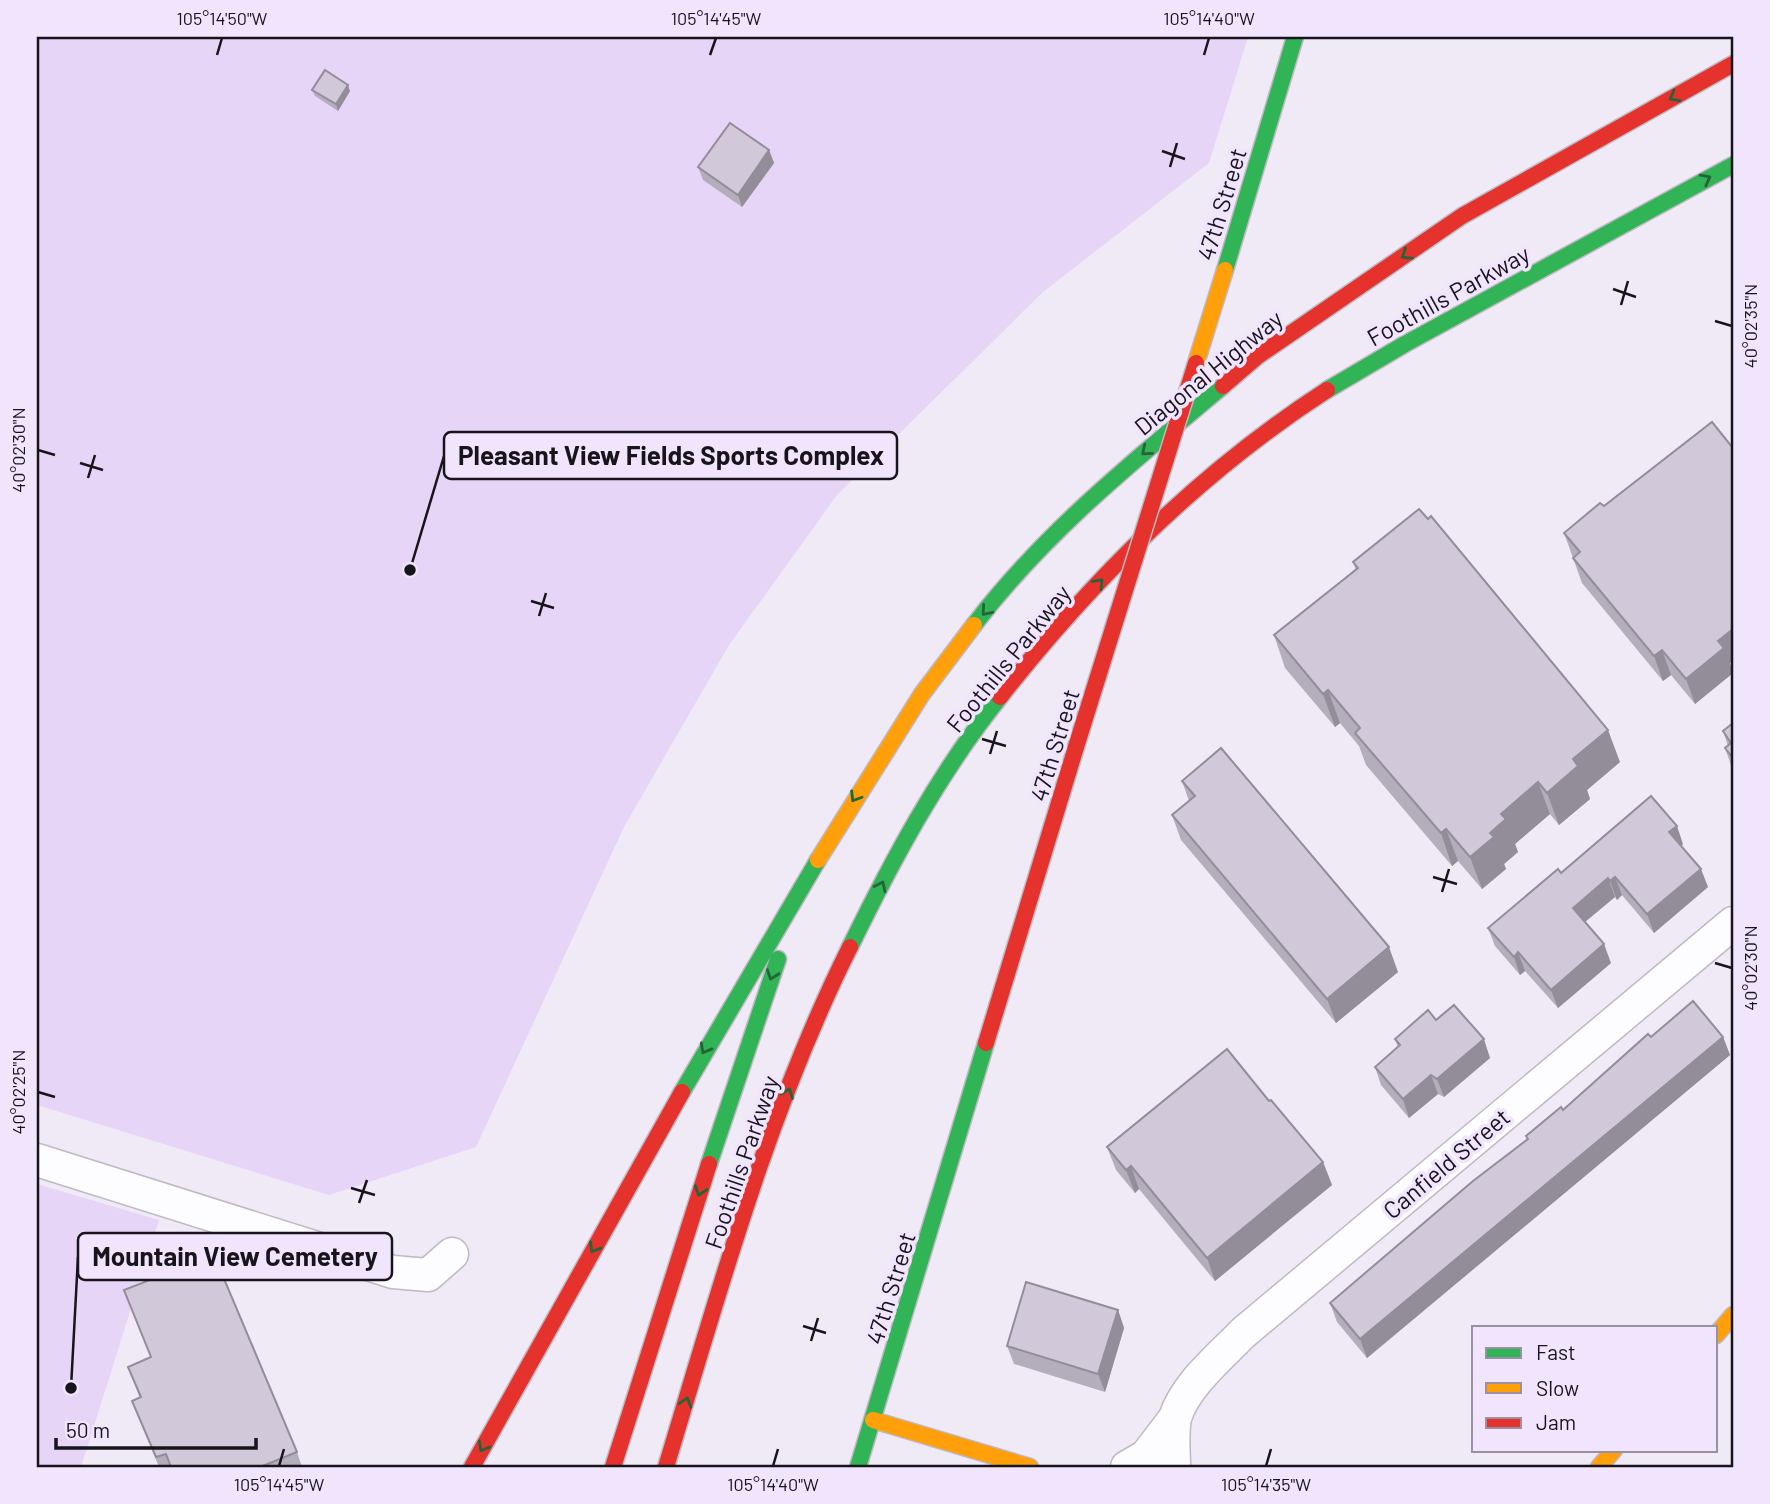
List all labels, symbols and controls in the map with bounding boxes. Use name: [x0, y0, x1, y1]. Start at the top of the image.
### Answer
text: 105°14'50"W: [177, 7, 268, 29]
text: 105°14'45"W: [671, 7, 761, 29]
text: 105°14'40"W: [1163, 7, 1255, 29]
one-way arrow: [1668, 89, 1681, 102]
street label: 47th Street: [1190, 144, 1252, 264]
one-way arrow: [1698, 174, 1711, 188]
street label: Foothills Parkway: [1362, 238, 1534, 352]
one-way arrow: [1400, 247, 1413, 260]
text: 40°02'35"N: [1739, 284, 1761, 368]
street label: Diagonal Highway: [1128, 303, 1288, 441]
text: 40°02'30"N: [7, 407, 29, 493]
callout: Pleasant View Fields Sports Complex: [444, 432, 897, 479]
text: Pleasant View Fields Sports Complex: [458, 439, 884, 470]
one-way arrow: [1141, 442, 1154, 455]
street label: Foothills Parkway: [940, 578, 1076, 738]
one-way arrow: [1090, 578, 1103, 591]
one-way arrow: [982, 603, 994, 616]
street label: 47th Street: [1023, 685, 1085, 805]
one-way arrow: [851, 790, 864, 803]
one-way arrow: [873, 881, 887, 893]
text: 40°02'30"N: [1739, 925, 1761, 1011]
one-way arrow: [766, 968, 780, 980]
one-way arrow: [700, 1042, 713, 1055]
text: 40°02'25"N: [7, 1050, 29, 1134]
street label: Foothills Parkway: [698, 1072, 784, 1252]
one-way arrow: [780, 1088, 794, 1100]
street label: Canfield Street: [1377, 1102, 1515, 1224]
one-way arrow: [694, 1184, 709, 1196]
street label: 47th Street: [859, 1228, 921, 1348]
callout: Mountain View Cemetery: [78, 1233, 392, 1280]
text: Mountain View Cemetery: [92, 1240, 378, 1271]
one-way arrow: [589, 1240, 602, 1253]
legend: [1472, 1326, 1718, 1452]
text: Fast: [1536, 1339, 1576, 1364]
text: Slow: [1536, 1375, 1579, 1400]
one-way arrow: [677, 1396, 692, 1408]
scale bar: [56, 1406, 256, 1450]
text: Jam: [1536, 1409, 1576, 1434]
text: 50 m: [66, 1417, 110, 1442]
one-way arrow: [478, 1439, 491, 1452]
text: 105°14'45"W: [234, 1473, 324, 1495]
text: 105°14'40"W: [727, 1473, 819, 1495]
text: 105°14'35"W: [1221, 1473, 1311, 1495]

